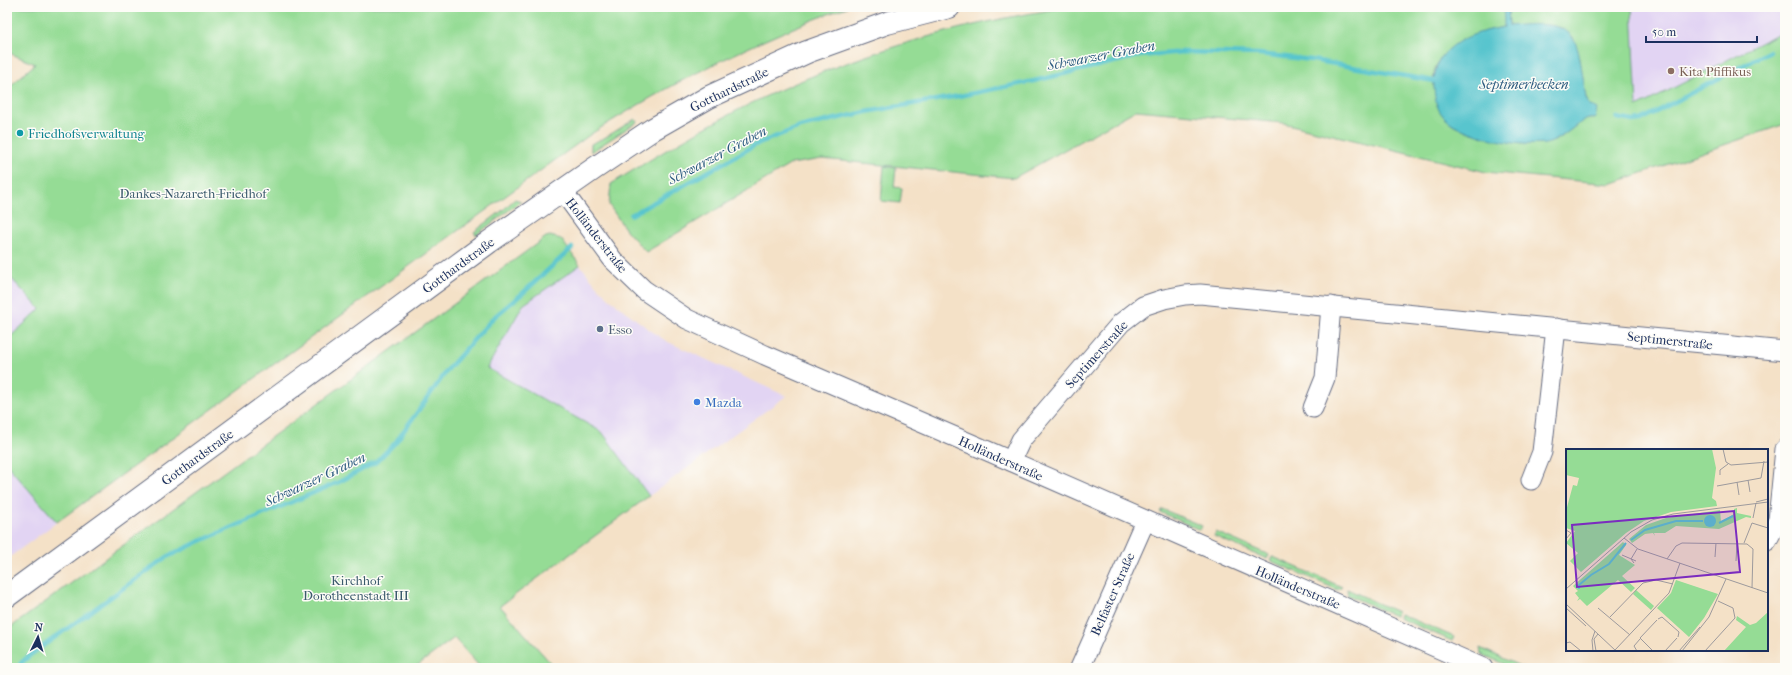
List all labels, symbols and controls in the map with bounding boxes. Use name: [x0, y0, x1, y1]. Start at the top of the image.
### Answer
scale bar: [1646, 18, 1757, 44]
text: 50 m: [1652, 25, 1676, 39]
water label: Schwarzer Graben: [1045, 37, 1157, 74]
street label: Gotthardstraße: [688, 64, 771, 115]
place label: Kita Pfiffikus: [1679, 64, 1751, 79]
marker: Kita Pfiffikus: [1666, 66, 1676, 76]
water label: Septimerbecken: [1478, 76, 1569, 93]
water label: Schwarzer Graben: [664, 122, 770, 189]
place label: Friedhofsverwaltung: [28, 126, 145, 141]
marker: Friedhofsverwaltung: [15, 128, 25, 138]
park label: Dankes-Nazareth-Friedhof: [120, 186, 269, 201]
street label: Holländerstraße: [563, 195, 631, 276]
street label: Gotthardstraße: [419, 234, 498, 297]
street label: Septimerstraße: [1062, 317, 1131, 391]
place label: Esso: [608, 322, 633, 337]
marker: Esso: [595, 324, 605, 334]
street label: Septimerstraße: [1626, 329, 1714, 353]
place label: Mazda: [705, 395, 743, 410]
marker: Mazda: [692, 397, 702, 407]
street label: Gotthardstraße: [158, 426, 237, 489]
street label: Holländerstraße: [956, 433, 1046, 484]
water label: Schwarzer Graben: [261, 449, 369, 511]
inset map: [1566, 449, 1768, 651]
street label: Belfaster Straße: [1087, 550, 1138, 638]
street label: Holländerstraße: [1253, 563, 1343, 612]
park label: Kirchhof Dorotheenstadt III: [303, 573, 409, 603]
north arrow: [18, 617, 58, 657]
text: N: [34, 621, 44, 634]

